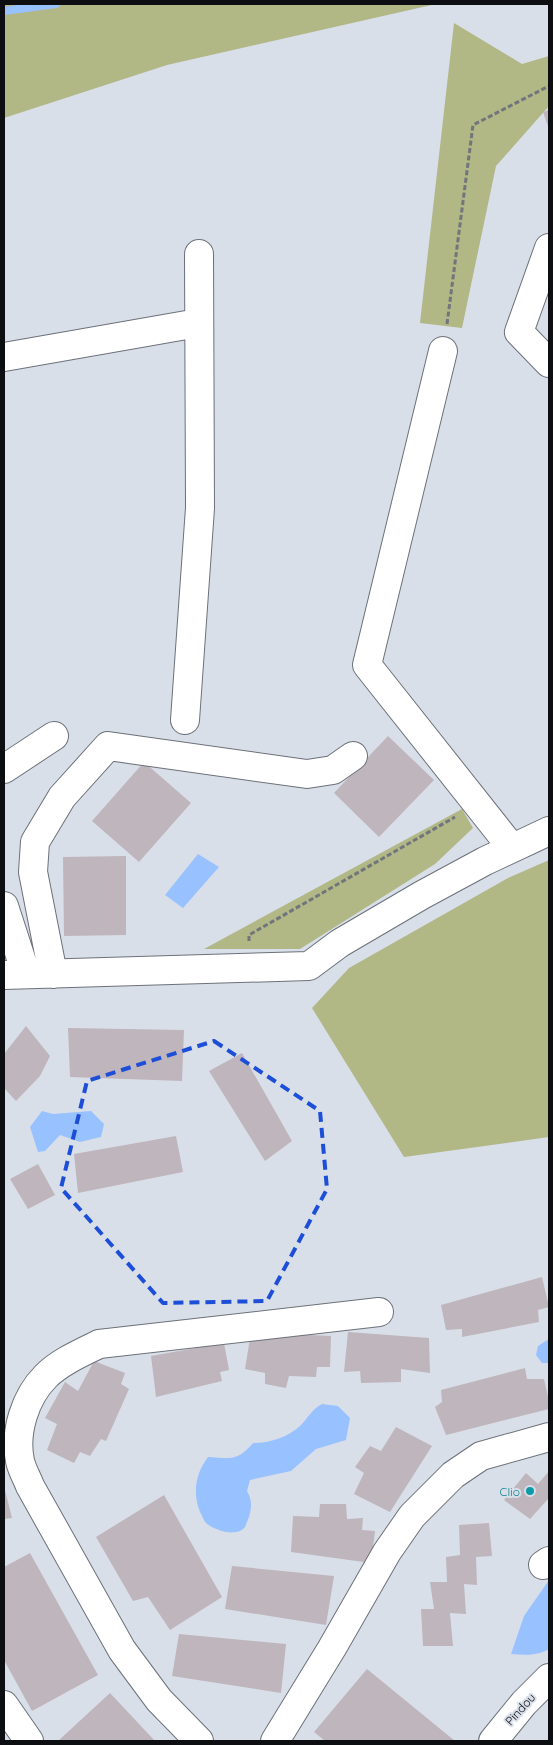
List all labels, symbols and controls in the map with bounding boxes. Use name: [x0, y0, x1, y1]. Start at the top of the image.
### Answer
place label: Clio: [500, 1484, 520, 1499]
marker: Clio: [524, 1485, 536, 1497]
street label: Pindou: [502, 1690, 538, 1728]

